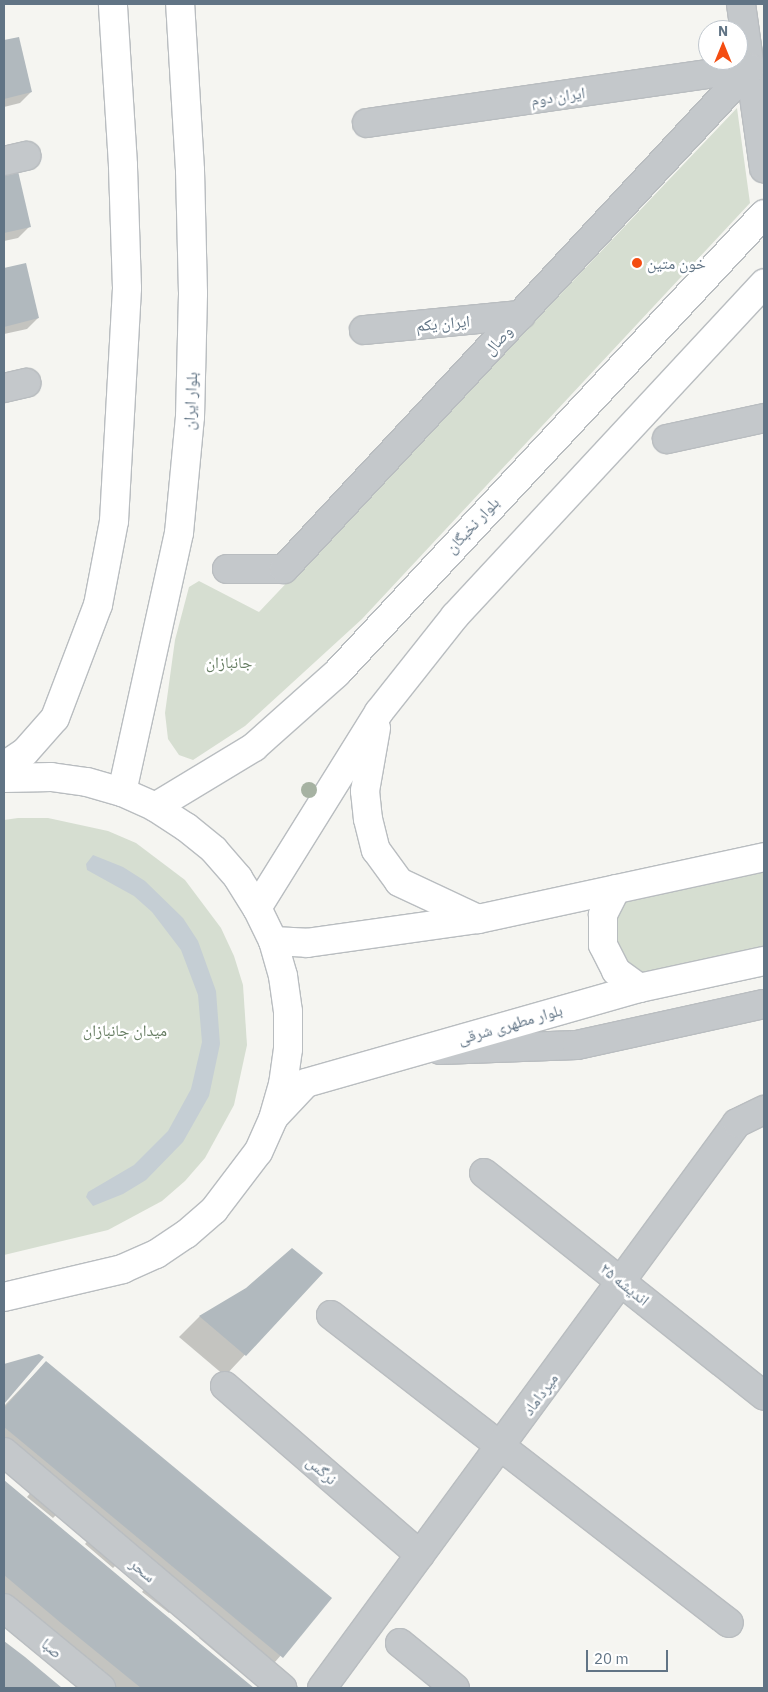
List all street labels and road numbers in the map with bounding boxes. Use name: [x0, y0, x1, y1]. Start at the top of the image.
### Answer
street label: ایران دوم: [530, 83, 586, 109]
street label: ایران یکم: [415, 311, 471, 335]
street label: وصال: [480, 321, 516, 359]
street label: بلوار ایران: [179, 371, 201, 431]
street label: بلوار نخبگان: [441, 493, 503, 557]
street label: بلوار مطهری شرقی: [456, 1000, 564, 1048]
street label: اندیشه ۲۵: [597, 1259, 653, 1309]
street label: میرداماد: [518, 1369, 562, 1419]
street label: نرگس: [303, 1452, 341, 1488]
street label: سحر: [126, 1554, 160, 1586]
street label: صبا: [38, 1634, 66, 1662]

